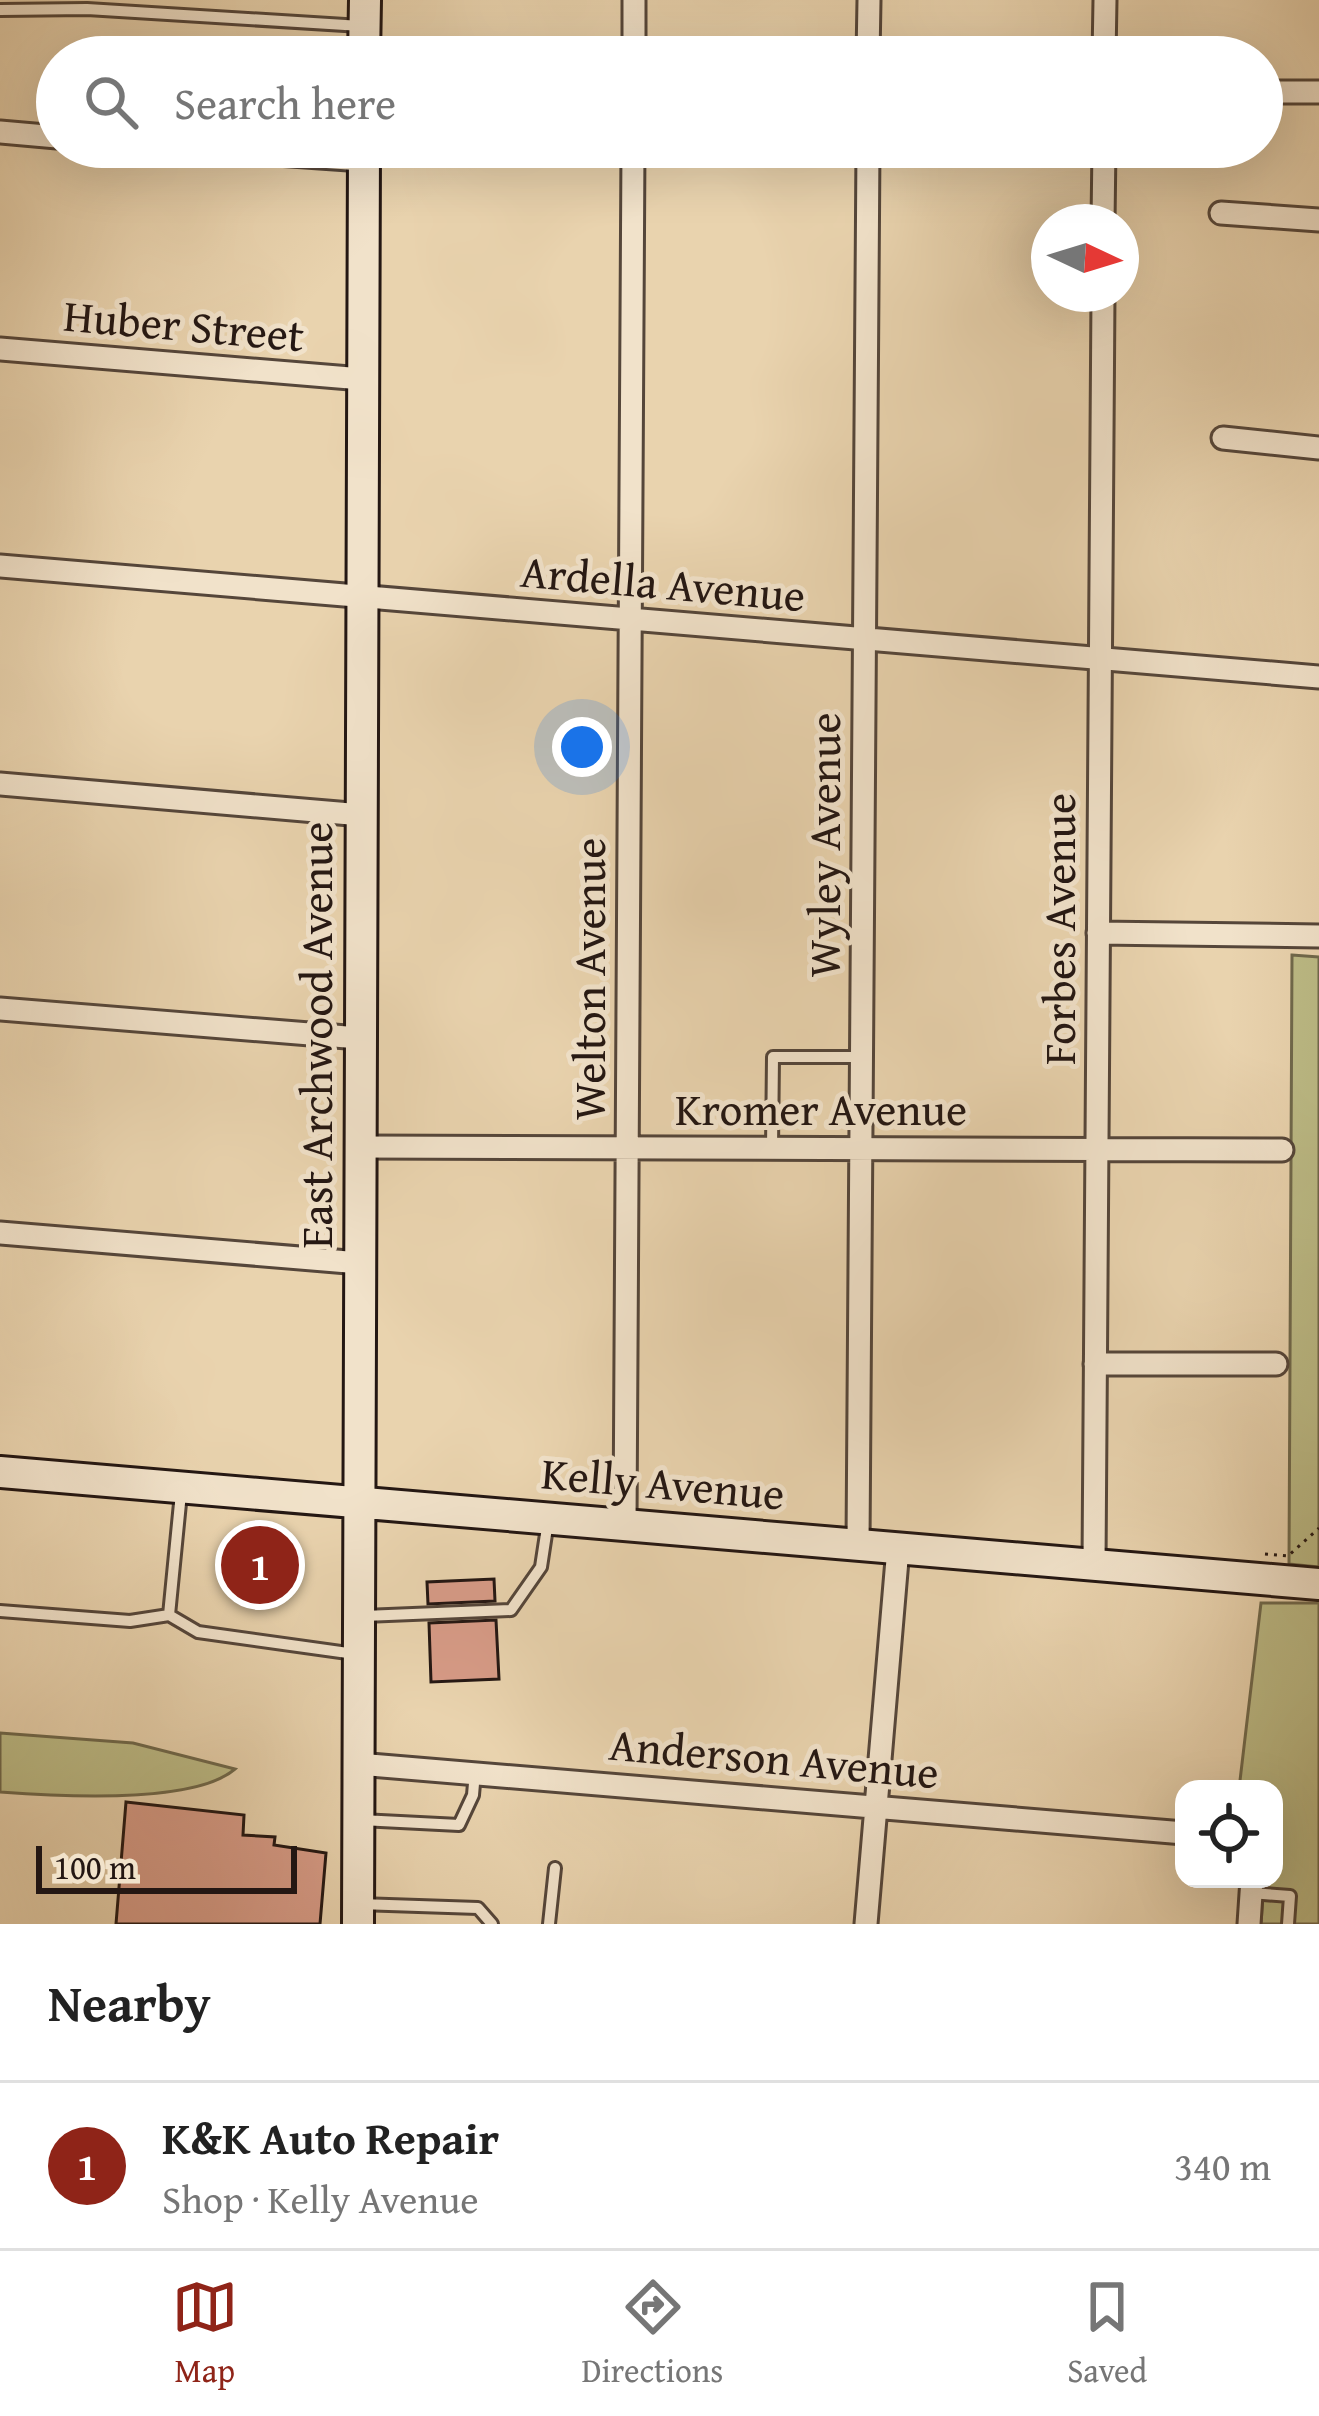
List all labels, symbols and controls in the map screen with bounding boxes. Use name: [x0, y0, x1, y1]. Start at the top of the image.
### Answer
search box: [36, 36, 1283, 168]
icon: search: [78, 69, 144, 135]
text: Search here: [174, 70, 396, 135]
north arrow: [1031, 204, 1139, 312]
street label: Huber Street: [61, 282, 307, 367]
street label: Ardella Avenue: [518, 538, 808, 627]
street label: Wyley Avenue: [791, 712, 856, 978]
your location: [552, 717, 612, 777]
street label: Forbes Avenue: [1026, 793, 1091, 1065]
street label: East Archwood Avenue: [283, 822, 348, 1248]
street label: Welton Avenue: [556, 838, 621, 1120]
street label: Kromer Avenue: [675, 1076, 967, 1141]
street label: Kelly Avenue: [539, 1440, 787, 1525]
pin: 1: [221, 1520, 299, 1610]
street label: Anderson Avenue: [607, 1711, 942, 1804]
map controls: [1175, 1780, 1283, 1888]
button: locate: [1175, 1780, 1283, 1888]
scale bar: [36, 1840, 297, 1893]
text: 100 m: [54, 1843, 136, 1891]
text: Nearby: [48, 1965, 211, 2040]
text: K&K Auto Repair: [162, 2105, 499, 2170]
text: 1: [77, 2137, 97, 2194]
text: 340 m: [1174, 2137, 1271, 2194]
text: Shop · Kelly Avenue: [162, 2170, 479, 2227]
tab: Map: [172, 2274, 238, 2394]
tab: Directions: [582, 2274, 723, 2394]
tab: Saved: [1067, 2274, 1147, 2394]

